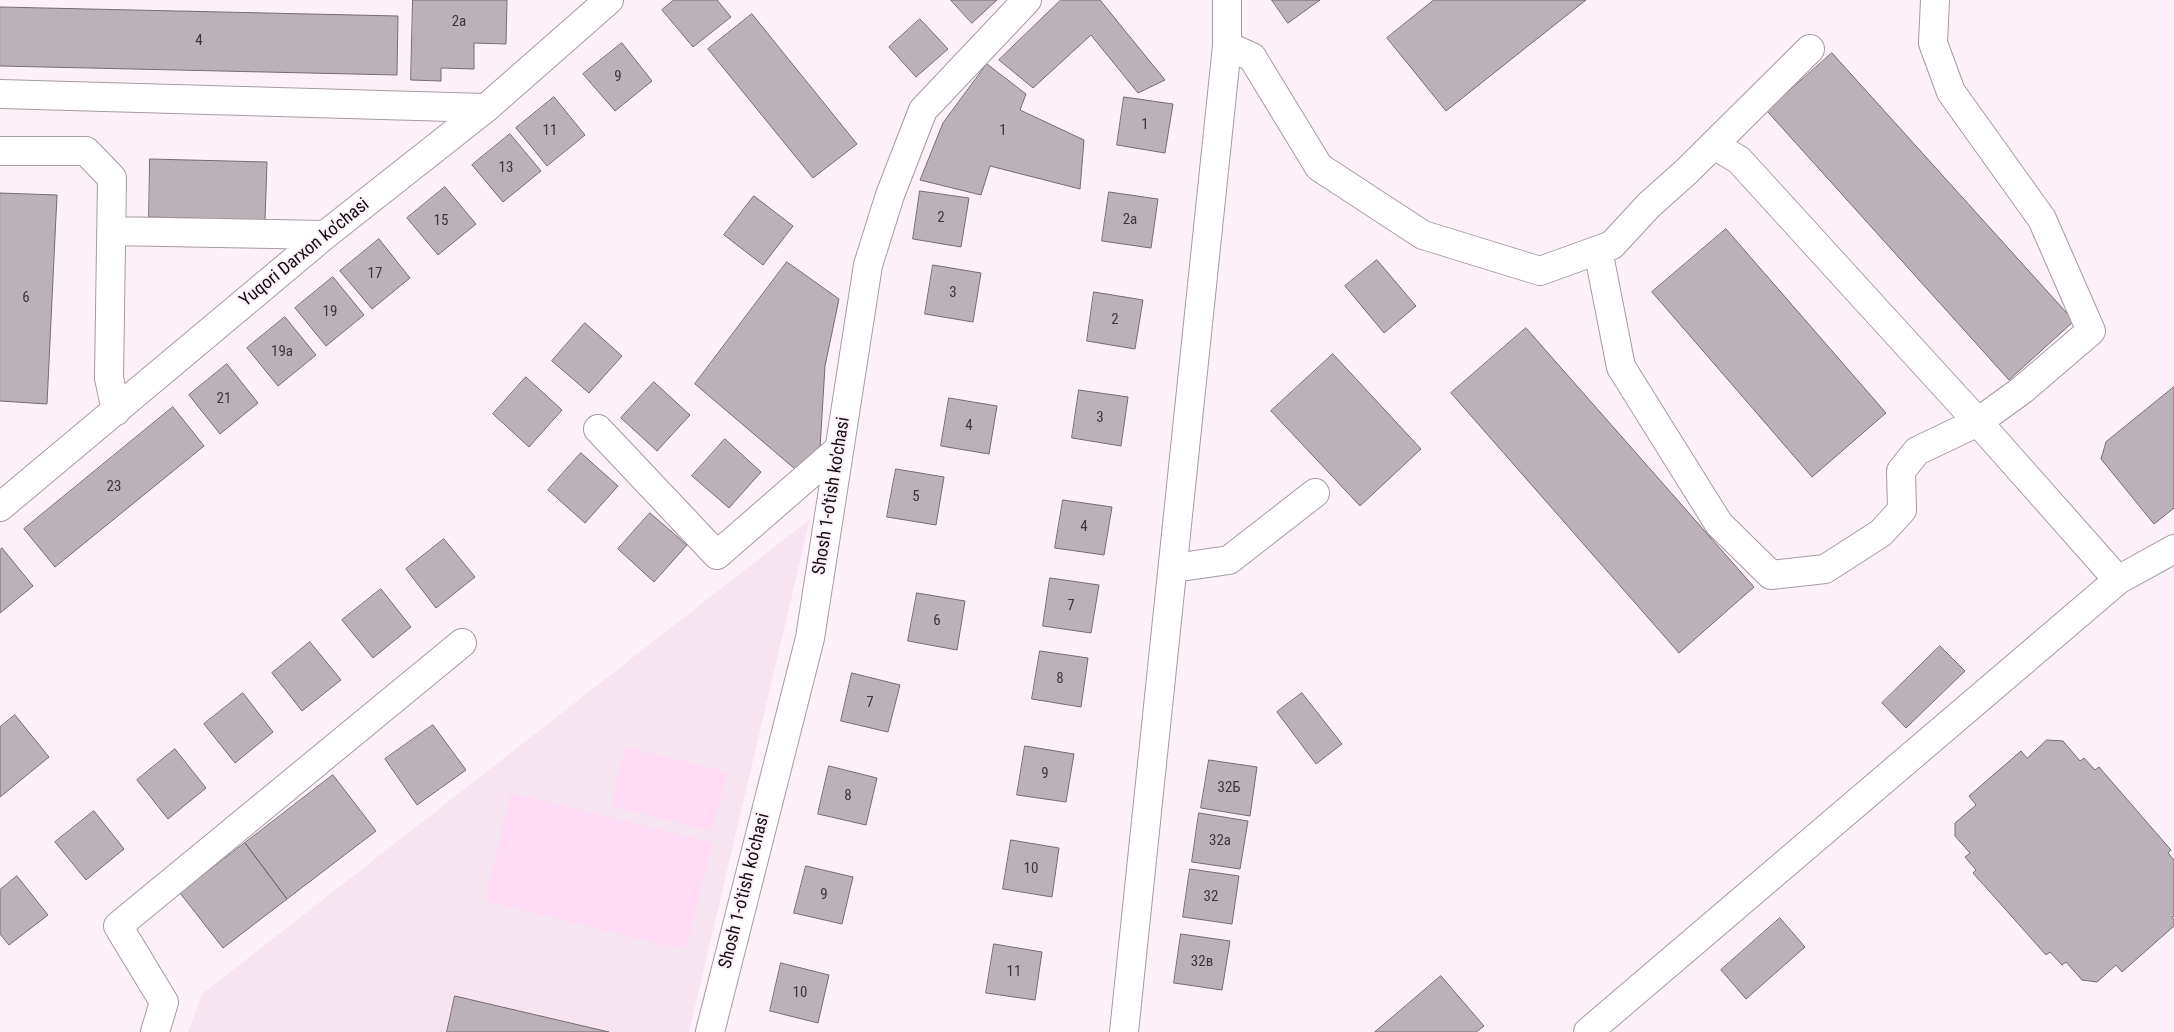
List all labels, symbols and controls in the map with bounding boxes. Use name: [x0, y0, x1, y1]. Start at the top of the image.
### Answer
house number: 2a: [452, 13, 466, 31]
house number: 4: [195, 32, 203, 50]
house number: 9: [614, 68, 622, 86]
house number: 1: [1141, 116, 1149, 134]
house number: 11: [543, 122, 557, 140]
house number: 1: [999, 122, 1007, 140]
house number: 13: [499, 159, 513, 177]
street label: Yuqori Darxon ko'chasi: [236, 194, 374, 312]
house number: 2: [937, 209, 945, 227]
house number: 2а: [1123, 211, 1137, 229]
house number: 15: [434, 212, 448, 230]
house number: 17: [368, 265, 382, 283]
house number: 3: [949, 284, 957, 302]
house number: 6: [22, 289, 30, 307]
house number: 19: [323, 303, 337, 321]
house number: 2: [1111, 311, 1119, 329]
house number: 19а: [271, 343, 293, 361]
house number: 21: [217, 390, 231, 408]
house number: 3: [1096, 409, 1104, 427]
street label: Shosh 1-o'tish ko'chasi: [809, 416, 855, 576]
house number: 4: [965, 417, 973, 435]
house number: 23: [107, 478, 121, 496]
house number: 5: [912, 488, 920, 506]
house number: 4: [1080, 518, 1088, 536]
house number: 7: [1067, 597, 1075, 615]
house number: 6: [933, 612, 941, 630]
house number: 8: [1056, 670, 1064, 688]
house number: 7: [866, 694, 874, 712]
house number: 9: [1041, 765, 1049, 783]
house number: 32Б: [1217, 779, 1241, 797]
house number: 8: [844, 787, 852, 805]
street label: Shosh 1-o'tish ko'chasi: [715, 811, 775, 971]
house number: 32a: [1209, 832, 1231, 850]
house number: 10: [1024, 860, 1038, 878]
house number: 9: [820, 886, 828, 904]
house number: 32: [1204, 888, 1218, 906]
house number: 32в: [1191, 953, 1213, 971]
house number: 11: [1007, 963, 1021, 981]
house number: 10: [793, 984, 807, 1002]

